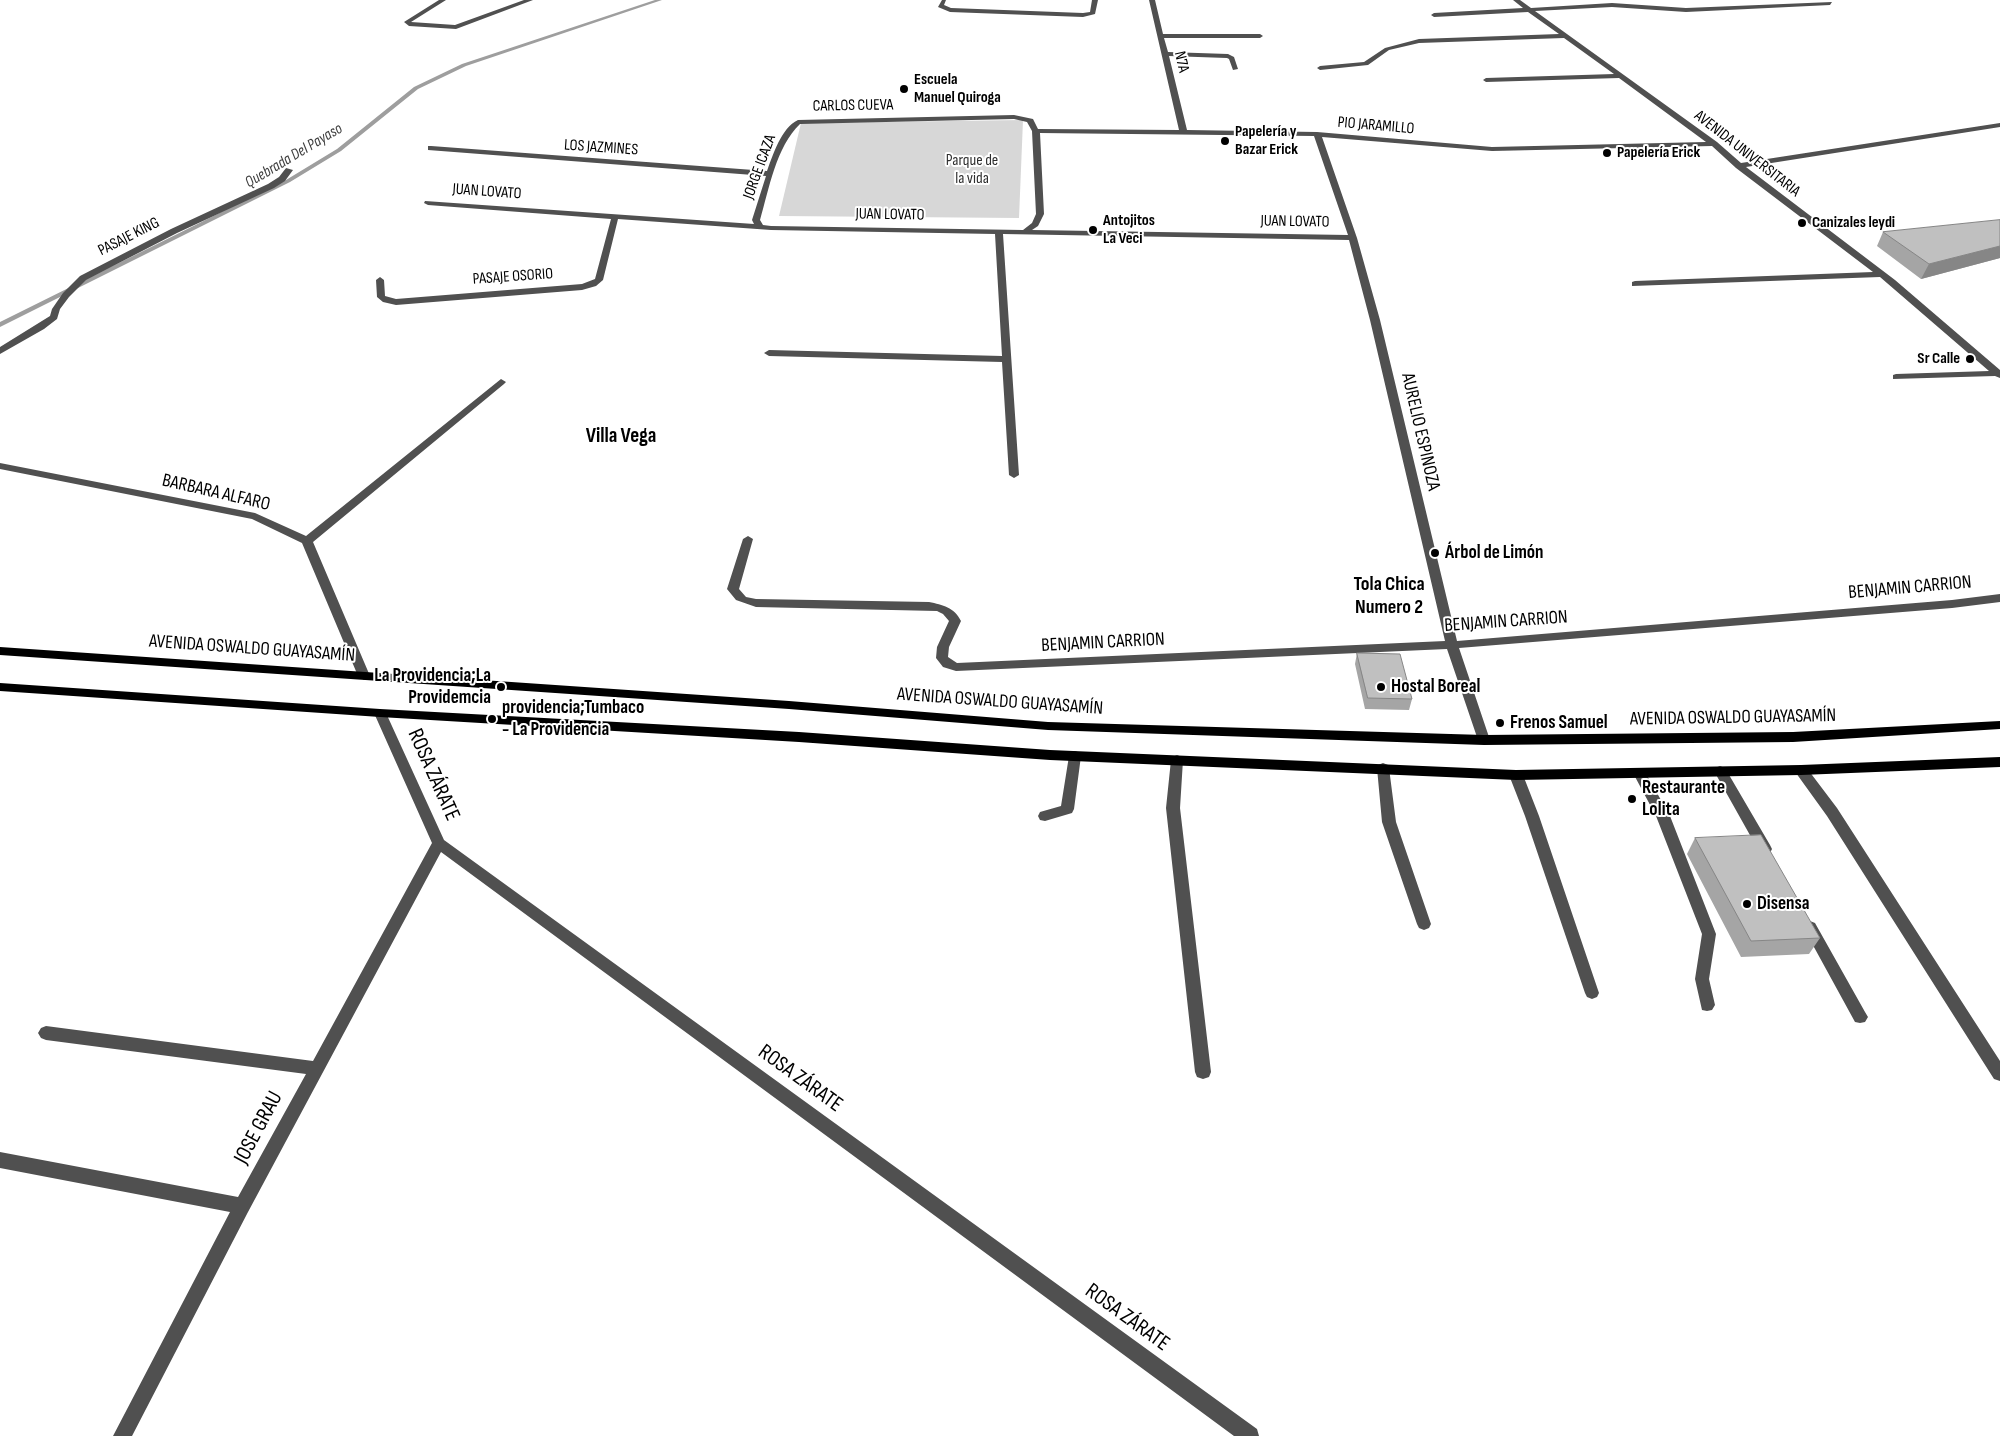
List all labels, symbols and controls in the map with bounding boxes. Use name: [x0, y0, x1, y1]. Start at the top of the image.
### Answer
street label: N7A: [1169, 50, 1193, 74]
place label: Escuela Manuel Quiroga: [914, 70, 1001, 108]
marker: Escuela Manuel Quiroga: [898, 83, 910, 95]
street label: CARLOS CUEVA: [812, 96, 894, 116]
street label: AVENIDA UNIVERSITARIA: [1690, 107, 1804, 201]
street label: PIO JARAMILLO: [1337, 113, 1415, 139]
water label: Quebrada Del Payaso: [242, 119, 346, 193]
place label: Papelería y Bazar Erick: [1235, 122, 1298, 160]
street label: JORGE ICAZA: [739, 132, 781, 202]
marker: Papelería y Bazar Erick: [1219, 135, 1231, 147]
street label: LOS JAZMINES: [563, 136, 639, 160]
place label: Papelería Erick: [1617, 143, 1700, 163]
marker: Papelería Erick: [1601, 147, 1613, 159]
park label: Parque de la vida: [946, 151, 998, 189]
street label: JUAN LOVATO: [452, 180, 522, 204]
street label: JUAN LOVATO: [855, 205, 925, 225]
place label: Antojitos La Veci: [1103, 211, 1155, 249]
street label: JUAN LOVATO: [1260, 212, 1330, 232]
street label: PASAJE KING: [95, 213, 163, 261]
place label: Canizales leydi: [1812, 213, 1895, 233]
marker: Canizales leydi: [1796, 217, 1808, 229]
marker: Antojitos La Veci: [1087, 224, 1099, 236]
street label: PASAJE OSORIO: [472, 265, 554, 289]
place label: Sr Calle: [1917, 349, 1960, 369]
marker: Sr Calle: [1964, 353, 1976, 365]
street label: AURELIO ESPINOZA: [1395, 371, 1445, 493]
district label: Villa Vega: [586, 424, 656, 450]
street label: BARBARA ALFARO: [160, 470, 272, 516]
place label: Árbol de Limón: [1445, 542, 1544, 564]
marker: Árbol de Limón: [1429, 547, 1441, 559]
street label: BENJAMIN CARRION: [1847, 571, 1973, 605]
district label: Tola Chica Numero 2: [1353, 573, 1425, 620]
street label: BENJAMIN CARRION: [1444, 606, 1568, 638]
street label: BENJAMIN CARRION: [1041, 628, 1165, 658]
street label: AVENIDA OSWALDO GUAYASAMÍN: [148, 630, 356, 668]
place label: La Providencia;La Providemcia: [374, 665, 491, 709]
place label: Hostal Boreal: [1391, 676, 1480, 698]
marker: La Providencia;La Providemcia: [495, 681, 507, 693]
marker: Hostal Boreal: [1375, 681, 1387, 693]
street label: AVENIDA OSWALDO GUAYASAMÍN: [896, 683, 1104, 721]
place label: providencia;Tumbaco - La Providencia: [502, 697, 644, 741]
street label: AVENIDA OSWALDO GUAYASAMÍN: [1630, 705, 1836, 731]
place label: Frenos Samuel: [1510, 712, 1608, 734]
marker: providencia;Tumbaco - La Providencia: [486, 713, 498, 725]
marker: Frenos Samuel: [1494, 717, 1506, 729]
street label: ROSA ZÁRATE: [401, 725, 465, 825]
place label: Restaurante Lolita: [1642, 777, 1725, 821]
marker: Restaurante Lolita: [1626, 793, 1638, 805]
place label: Disensa: [1757, 893, 1810, 915]
marker: Disensa: [1741, 898, 1753, 910]
street label: ROSA ZÁRATE: [753, 1039, 847, 1119]
street label: JOSE GRAU: [229, 1087, 289, 1169]
street label: ROSA ZÁRATE: [1080, 1278, 1174, 1358]

